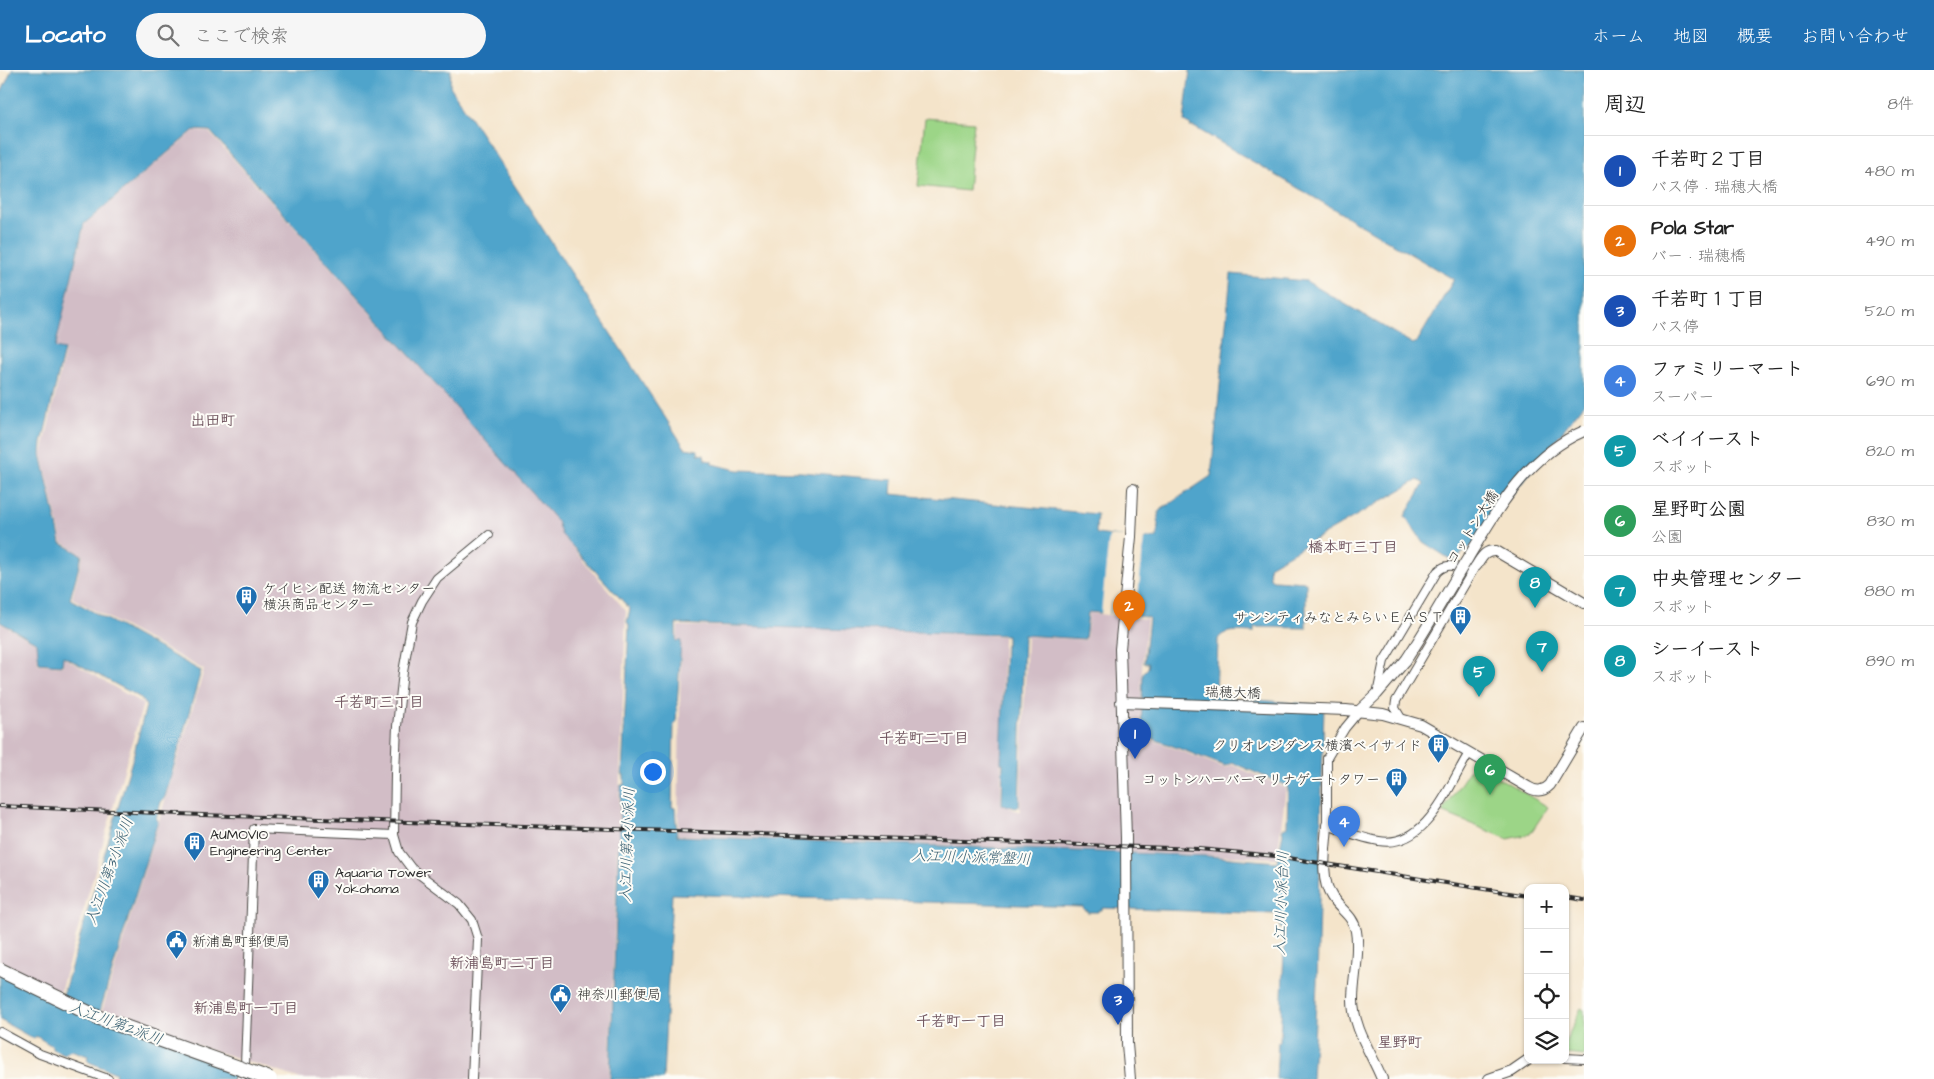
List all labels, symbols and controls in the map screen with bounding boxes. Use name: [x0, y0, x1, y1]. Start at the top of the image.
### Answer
search box: [136, 13, 486, 58]
text: Locato: [25, 18, 106, 52]
icon: search: [154, 21, 182, 49]
text: ここで検索: [194, 23, 289, 50]
text: ホーム: [1592, 24, 1645, 49]
text: 地図: [1673, 24, 1709, 49]
text: 概要: [1737, 24, 1773, 49]
text: お問い合わせ: [1801, 24, 1909, 49]
text: 周辺: [1604, 90, 1646, 119]
text: 8件: [1888, 93, 1914, 115]
text: 千若町２丁目: [1651, 146, 1765, 173]
text: 1: [1619, 160, 1621, 182]
text: 480 m: [1864, 160, 1914, 182]
text: バス停 · 瑞穂大橋: [1651, 176, 1778, 198]
text: Pola Star: [1651, 215, 1734, 242]
text: 2: [1615, 230, 1625, 252]
text: 490 m: [1865, 230, 1914, 252]
text: バー · 瑞穂橋: [1651, 245, 1746, 267]
text: 千若町１丁目: [1651, 286, 1765, 313]
text: 3: [1616, 300, 1624, 322]
text: 520 m: [1865, 300, 1914, 322]
text: バス停: [1651, 316, 1699, 338]
text: ファミリーマート: [1651, 356, 1804, 383]
text: 4: [1615, 370, 1625, 392]
text: 690 m: [1866, 370, 1914, 392]
text: スーパー: [1651, 386, 1714, 408]
district label: 出田町: [190, 410, 236, 431]
text: ベイイースト: [1651, 426, 1764, 453]
text: 5: [1614, 440, 1626, 462]
text: 820 m: [1866, 440, 1914, 462]
text: スポット: [1651, 456, 1715, 478]
street label: コットン大橋: [1442, 487, 1504, 568]
text: 星野町公園: [1651, 496, 1746, 523]
text: 6: [1615, 510, 1625, 532]
text: 830 m: [1867, 510, 1914, 532]
text: 公園: [1651, 526, 1683, 548]
district label: 橋本町三丁目: [1308, 537, 1398, 558]
text: 中央管理センター: [1651, 566, 1803, 593]
pin: 8: [1519, 567, 1551, 608]
place label: ケイヒン配送 物流センター 横浜商品センター: [263, 579, 435, 615]
text: 7: [1615, 580, 1625, 602]
text: 880 m: [1864, 580, 1914, 602]
building icon: ケイヒン配送 物流センター 横浜商品センター: [235, 584, 259, 615]
pin: 2: [1113, 590, 1145, 631]
text: スポット: [1651, 596, 1715, 618]
building icon: サンシティみなとみらいＥＡＳＴ: [1448, 605, 1472, 636]
place label: サンシティみなとみらいＥＡＳＴ: [1234, 608, 1444, 628]
pin: 7: [1526, 631, 1558, 672]
text: シーイースト: [1651, 636, 1764, 663]
text: 8: [1615, 650, 1625, 672]
text: 890 m: [1866, 650, 1914, 672]
pin: 5: [1463, 656, 1495, 697]
text: スポット: [1651, 666, 1715, 688]
street label: 瑞穂大橋: [1205, 682, 1261, 704]
district label: 千若町三丁目: [334, 692, 424, 713]
pin: 1: [1119, 718, 1151, 759]
district label: 千若町二丁目: [879, 728, 969, 749]
building icon: クリオレジダンス横濱ベイサイド: [1426, 733, 1450, 764]
place label: クリオレジダンス横濱ベイサイド: [1213, 736, 1422, 756]
pin: 6: [1474, 754, 1506, 795]
your location: [640, 759, 666, 785]
building icon: コットンハーバーマリナゲートタワー: [1384, 767, 1408, 798]
place label: コットンハーバーマリナゲートタワー: [1142, 770, 1380, 790]
water label: 入江川第4小派川: [615, 787, 640, 903]
pin: 4: [1328, 806, 1360, 847]
water label: 入江川第3小派川: [80, 815, 139, 928]
place label: AUMOVIO Engineering Center: [210, 825, 332, 861]
building icon: AUMOVIO Engineering Center: [182, 830, 206, 861]
water label: 入江川小派常盤川: [911, 845, 1031, 870]
water label: 入江川小派台川: [1269, 850, 1294, 956]
place label: Aquaria Tower Yokohama: [335, 863, 431, 899]
building icon: Aquaria Tower Yokohama: [307, 868, 331, 899]
map controls: [1524, 884, 1569, 1064]
button: +: [1524, 884, 1569, 929]
public building icon: 新浦島町郵便局: [164, 929, 188, 960]
button: −: [1524, 929, 1569, 974]
place label: 新浦島町郵便局: [192, 932, 290, 952]
district label: 新浦島町二丁目: [449, 953, 555, 974]
button: locate: [1524, 974, 1569, 1019]
public building icon: 神奈川郵便局: [549, 982, 573, 1013]
pin: 3: [1102, 984, 1134, 1025]
place label: 神奈川郵便局: [577, 985, 661, 1005]
water label: 入江川第2派川: [66, 997, 166, 1050]
district label: 新浦島町一丁目: [193, 998, 299, 1019]
district label: 千若町一丁目: [916, 1011, 1006, 1032]
button: layers: [1524, 1019, 1569, 1064]
district label: 星野町: [1377, 1032, 1423, 1053]

